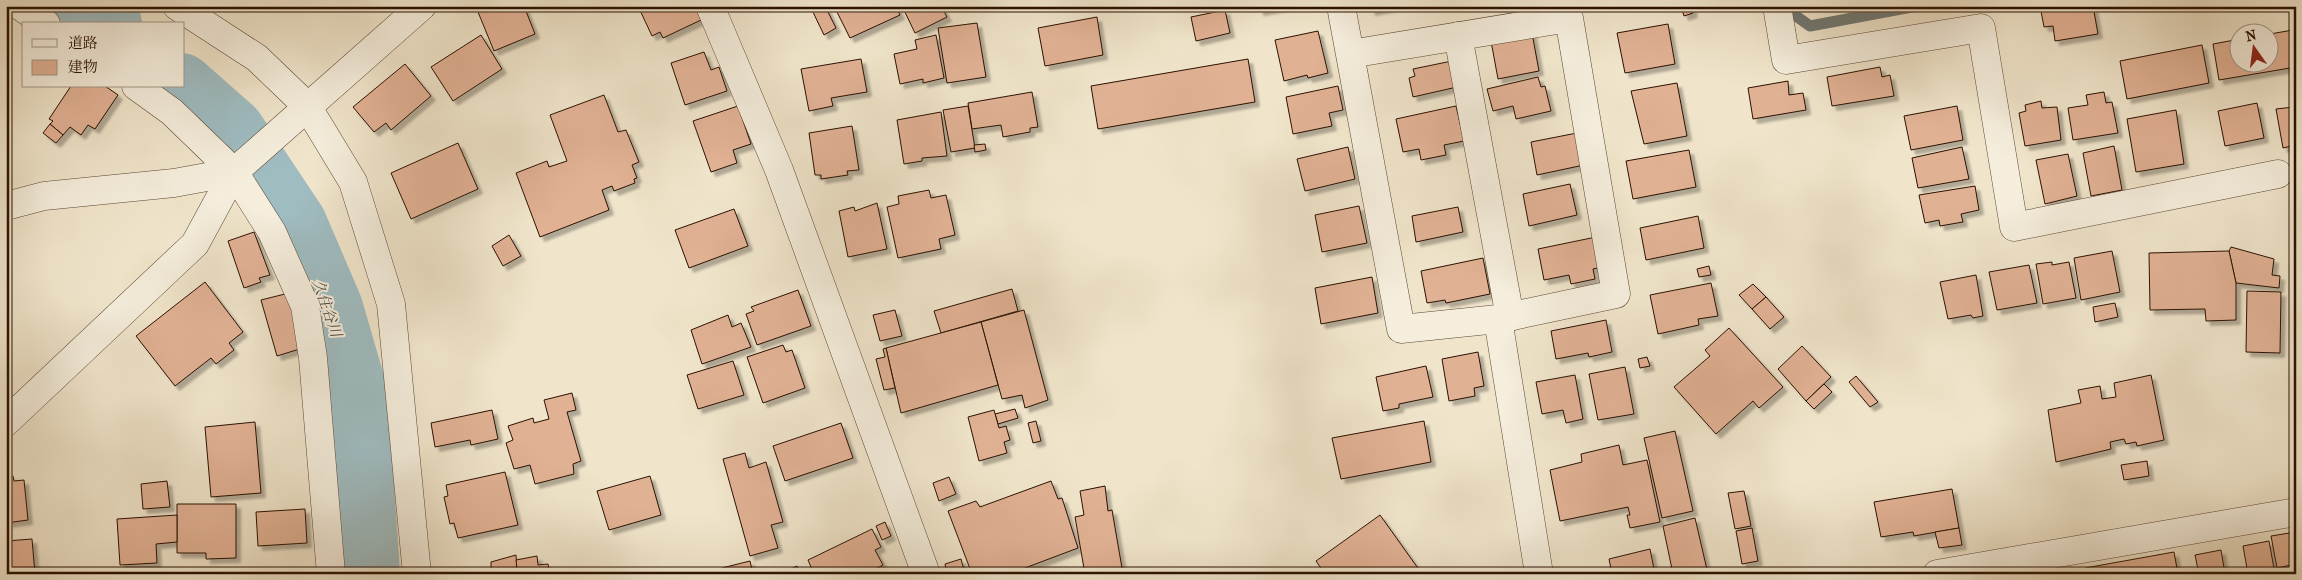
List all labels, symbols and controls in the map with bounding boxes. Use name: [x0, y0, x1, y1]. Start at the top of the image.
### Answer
legend: [22, 22, 185, 88]
north arrow: [2230, 22, 2280, 72]
text: N: [2244, 26, 2259, 45]
text: 道路: [68, 34, 98, 52]
text: 建物: [68, 58, 98, 76]
water label: 久住谷川: [309, 277, 346, 341]

